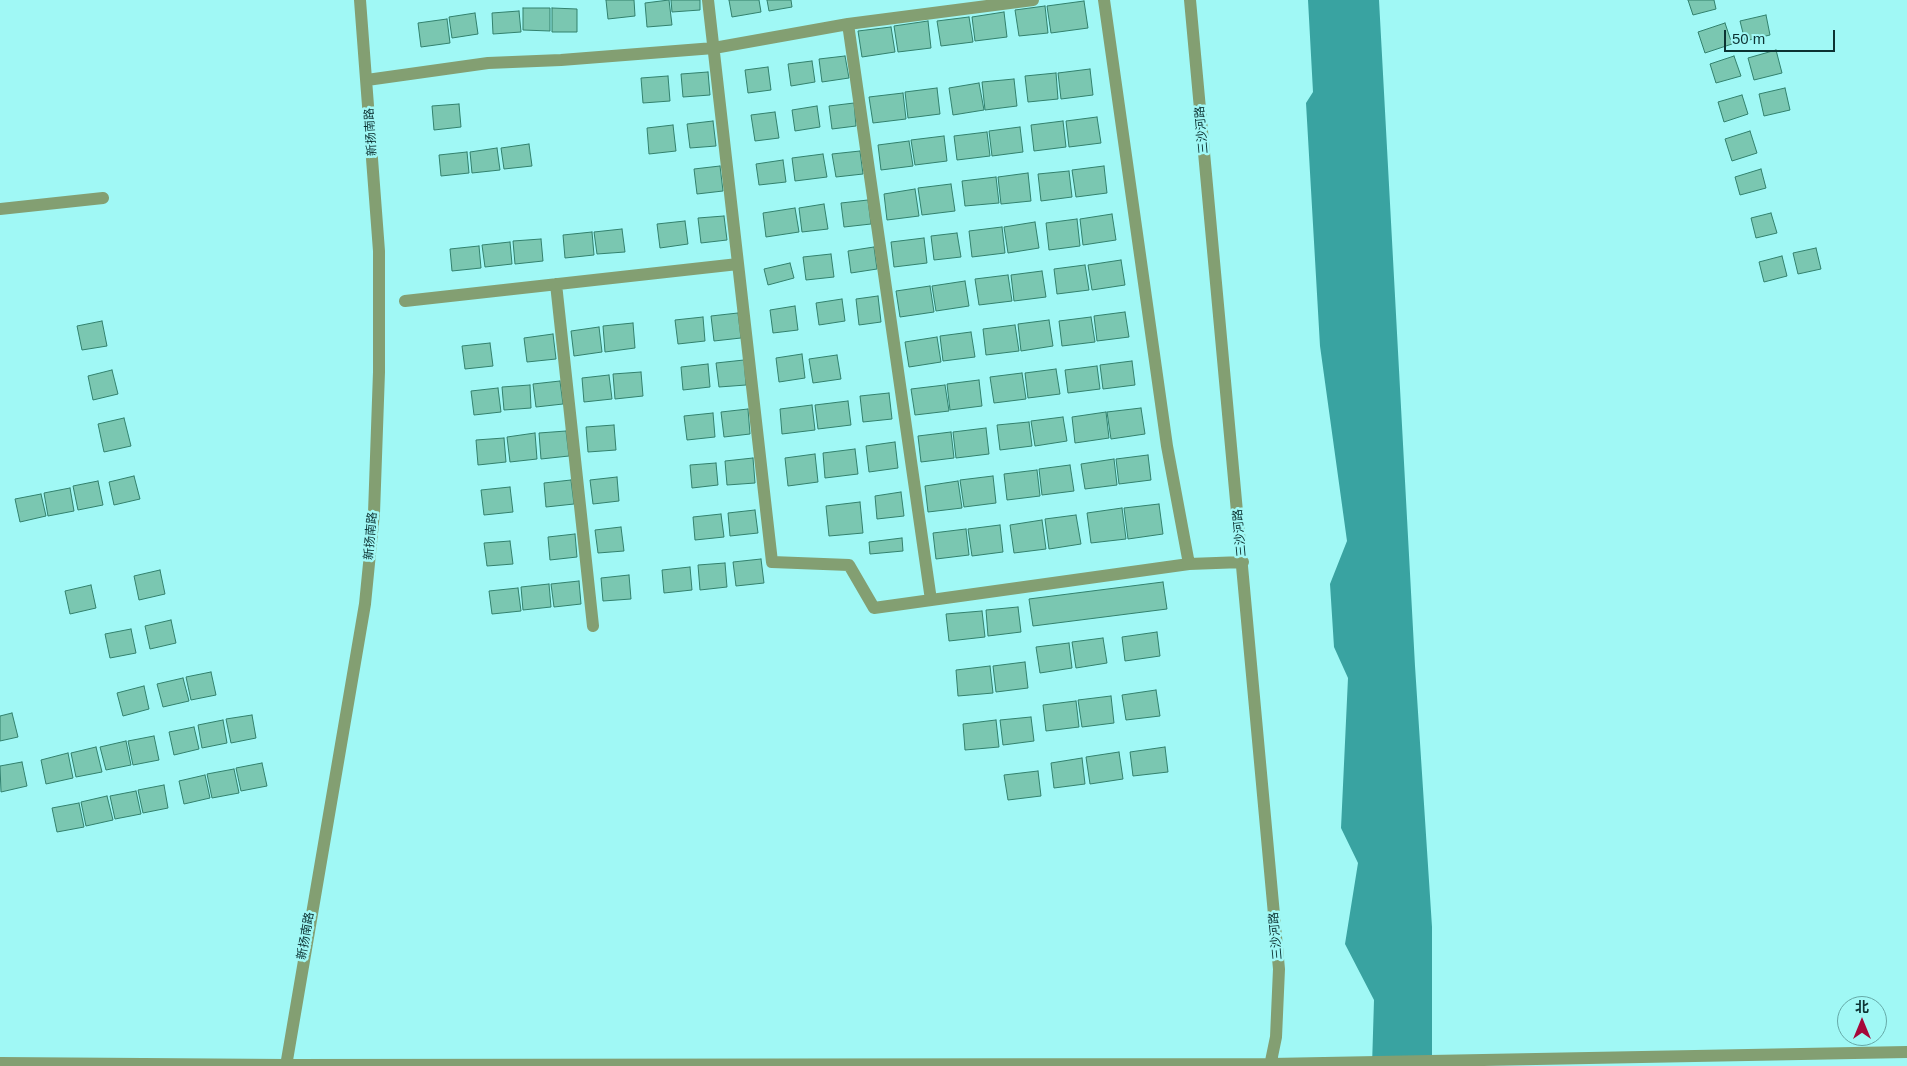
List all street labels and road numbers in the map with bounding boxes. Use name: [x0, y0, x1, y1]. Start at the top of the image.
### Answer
street label: 三沙河路: [1193, 105, 1211, 155]
street label: 新扬南路: [362, 108, 380, 156]
street label: 三沙河路: [1231, 508, 1249, 558]
street label: 新扬南路: [362, 511, 380, 561]
street label: 新扬南路: [295, 911, 317, 961]
street label: 三沙河路: [1267, 911, 1285, 961]

